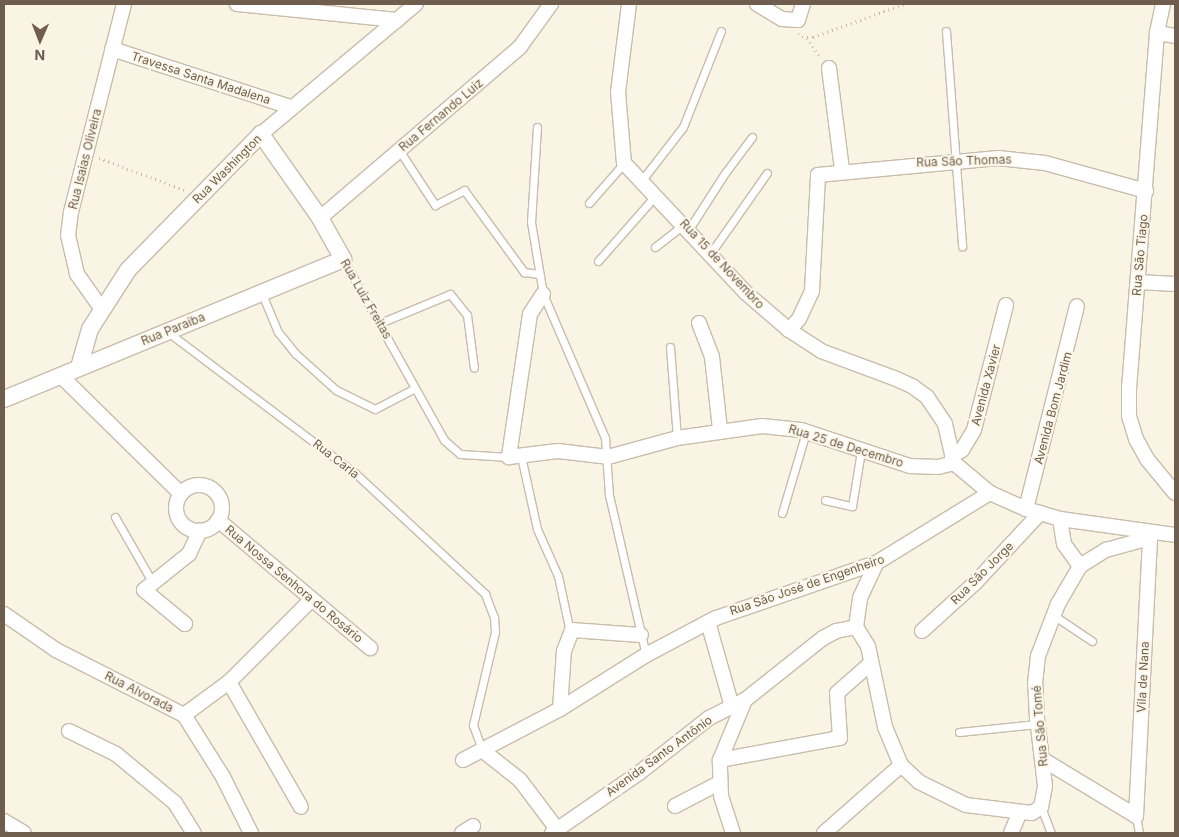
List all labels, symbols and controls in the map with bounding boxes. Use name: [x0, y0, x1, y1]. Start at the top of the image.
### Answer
north arrow: [15, 15, 65, 65]
text: N: [34, 47, 45, 64]
street label: Travessa Santa Madalena: [130, 49, 272, 107]
street label: Rua Fernando Luiz: [396, 76, 486, 154]
street label: Rua Isaias Oliveira: [66, 107, 104, 211]
street label: Rua Washington: [189, 131, 265, 207]
street label: Rua São Thomas: [916, 152, 1012, 170]
street label: Rua São Tiago: [1129, 214, 1151, 296]
street label: Rua 15 de Novembro: [677, 216, 767, 312]
street label: Rua Luiz Freitas: [337, 257, 395, 341]
street label: Rua Paraiba: [139, 310, 207, 348]
street label: Avenida Xavier: [968, 343, 1004, 427]
street label: Avenida Bom Jardim: [1031, 350, 1075, 466]
street label: Rua 25 de Decembro: [787, 422, 905, 470]
street label: Rua Carla: [310, 436, 362, 482]
street label: Rua Nossa Senhora do Rosário: [222, 522, 366, 646]
street label: Rua São Jorge: [948, 539, 1016, 607]
street label: Rua São José de Engenheiro: [728, 552, 886, 618]
street label: Vila de Nana: [1134, 641, 1152, 713]
street label: Rua Alvorada: [102, 669, 176, 715]
street label: Rua São Tomé: [1029, 685, 1051, 767]
street label: Avenida Santo Antônio: [603, 713, 715, 799]

